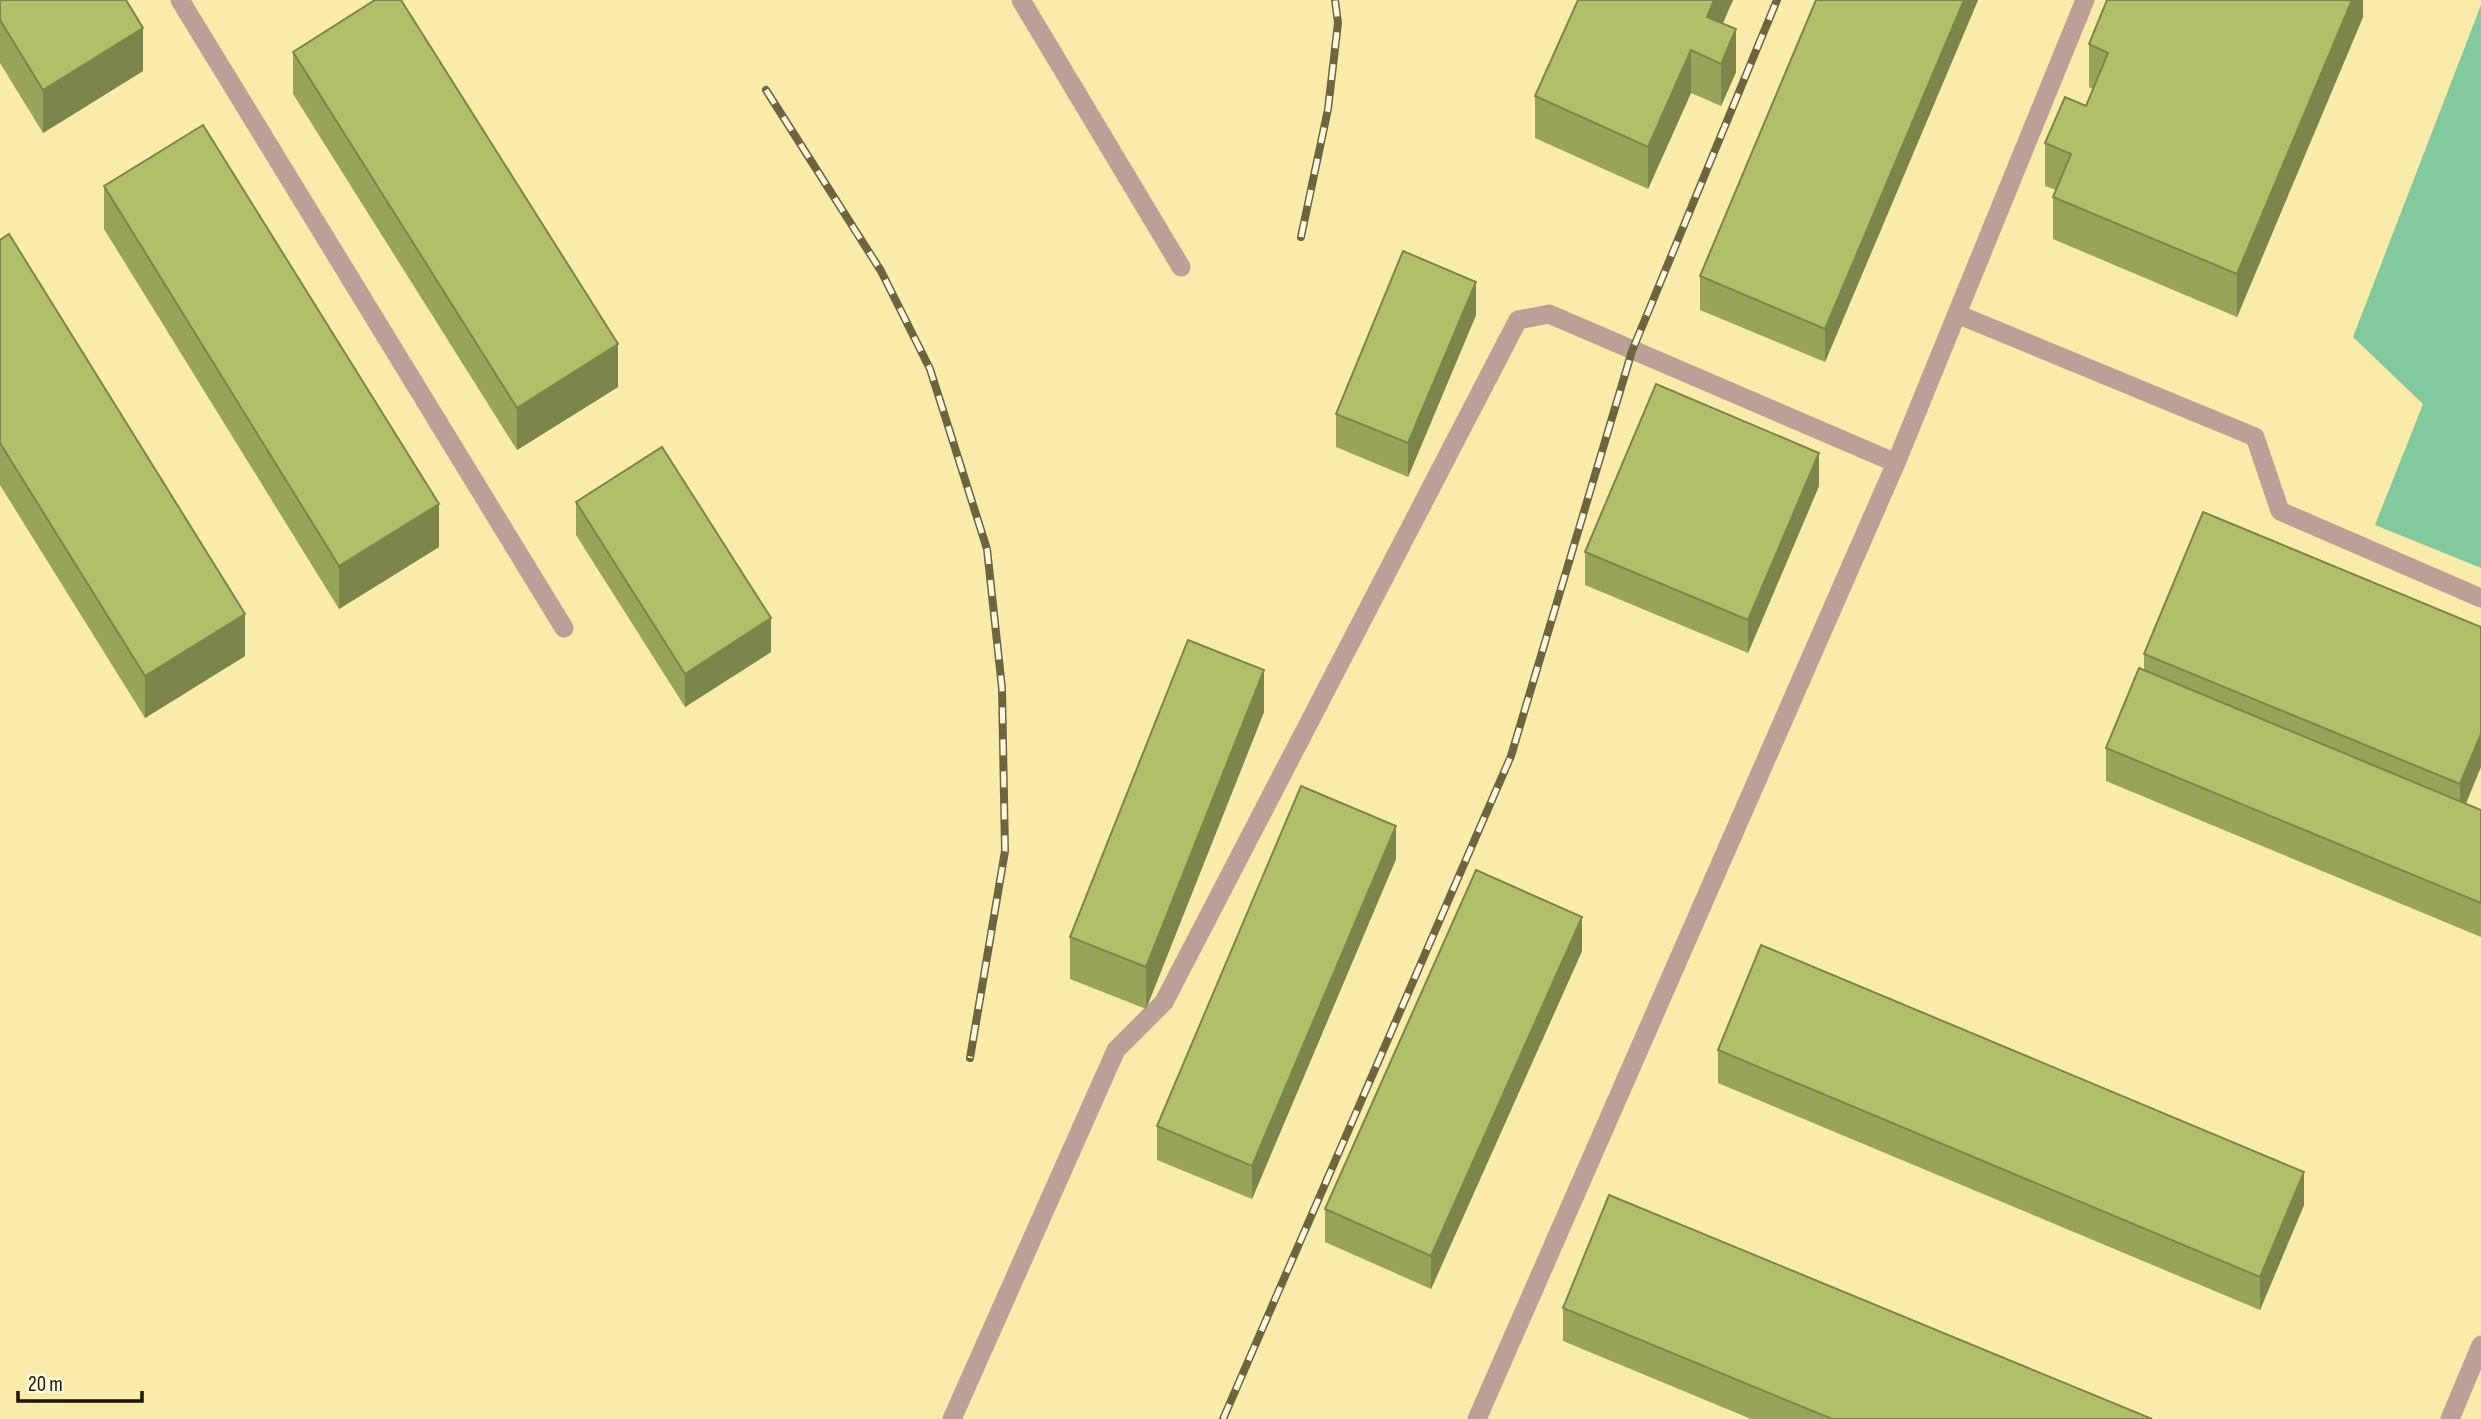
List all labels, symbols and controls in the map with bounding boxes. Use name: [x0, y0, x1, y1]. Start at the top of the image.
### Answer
scale bar: [18, 1360, 142, 1404]
text: 20 m: [28, 1372, 63, 1397]

